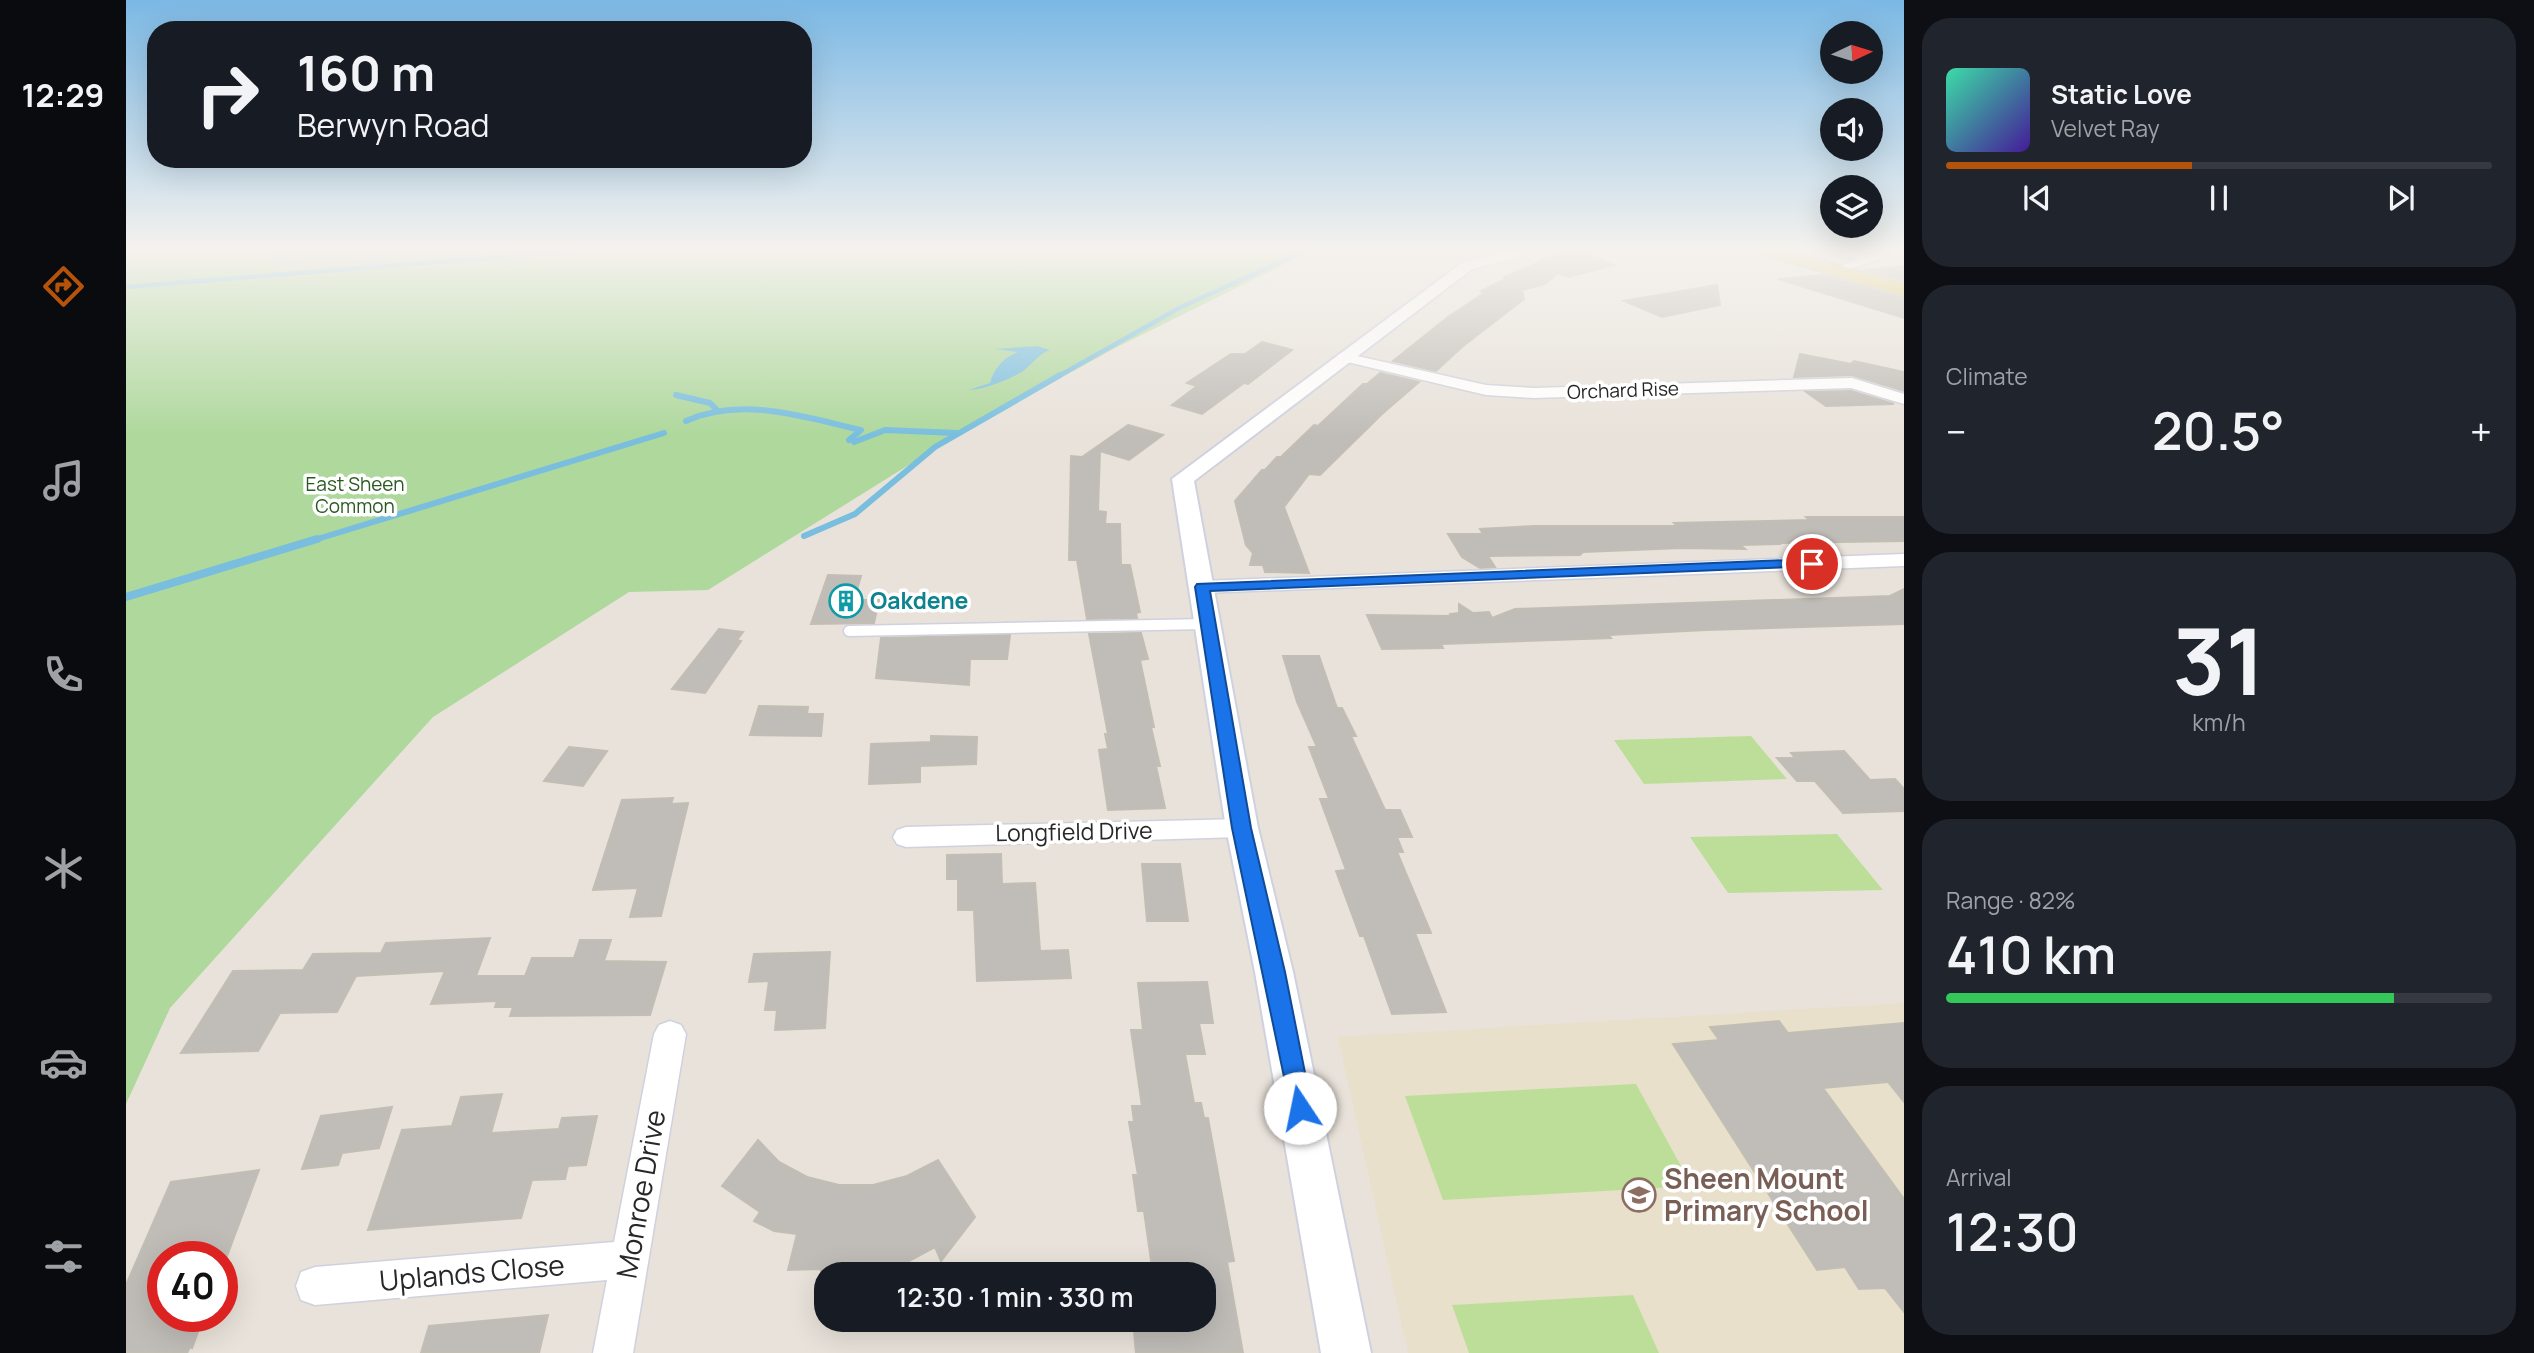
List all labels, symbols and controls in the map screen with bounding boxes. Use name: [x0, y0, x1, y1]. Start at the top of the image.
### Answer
north arrow: [1820, 21, 1883, 84]
map controls: [1820, 21, 1883, 238]
text: 160 m: [297, 39, 435, 106]
icon: right: [182, 49, 273, 140]
text: 12:29: [22, 73, 104, 117]
text: Static Love: [2051, 76, 2192, 112]
button: sound: [1820, 98, 1883, 161]
text: Berwyn Road: [297, 103, 489, 147]
text: Velvet Ray: [2051, 112, 2160, 144]
button: layers: [1820, 175, 1883, 238]
icon: previous: [2018, 179, 2056, 217]
icon: pause: [2200, 179, 2238, 217]
icon: next: [2382, 179, 2420, 217]
icon: directions: [39, 262, 88, 311]
text: Climate: [1946, 360, 2028, 392]
street label: Orchard Rise: [1567, 375, 1679, 405]
text: 20.5°: [2152, 395, 2285, 466]
text: −: [1946, 405, 1967, 457]
text: +: [2470, 405, 2492, 457]
icon: music: [39, 456, 88, 505]
park label: East Sheen Common: [306, 471, 404, 519]
pin: [1782, 534, 1842, 594]
icon: arrive: [1793, 545, 1831, 583]
building icon: Oakdene: [827, 582, 865, 620]
place label: Oakdene: [870, 584, 969, 616]
text: 31: [2173, 598, 2265, 722]
icon: phone: [39, 650, 88, 699]
text: km/h: [2192, 706, 2246, 738]
street label: Longfield Drive: [995, 814, 1153, 848]
icon: climate: [39, 844, 88, 893]
text: Range · 82%: [1946, 884, 2076, 916]
text: 410 km: [1946, 919, 2116, 990]
icon: car: [39, 1038, 88, 1087]
position arrow: [1263, 1071, 1337, 1145]
street label: Monroe Drive: [606, 1107, 674, 1281]
place label: Sheen Mount Primary School: [1664, 1159, 1869, 1229]
text: Arrival: [1946, 1161, 2012, 1193]
school or university icon: Sheen Mount Primary School: [1620, 1176, 1658, 1214]
text: 12:30: [1946, 1196, 2079, 1267]
icon: filters: [39, 1232, 88, 1281]
speed limit sign: 40: [147, 1241, 238, 1332]
street label: Uplands Close: [378, 1245, 566, 1299]
text: 12:30 · 1 min · 330 m: [897, 1279, 1133, 1315]

